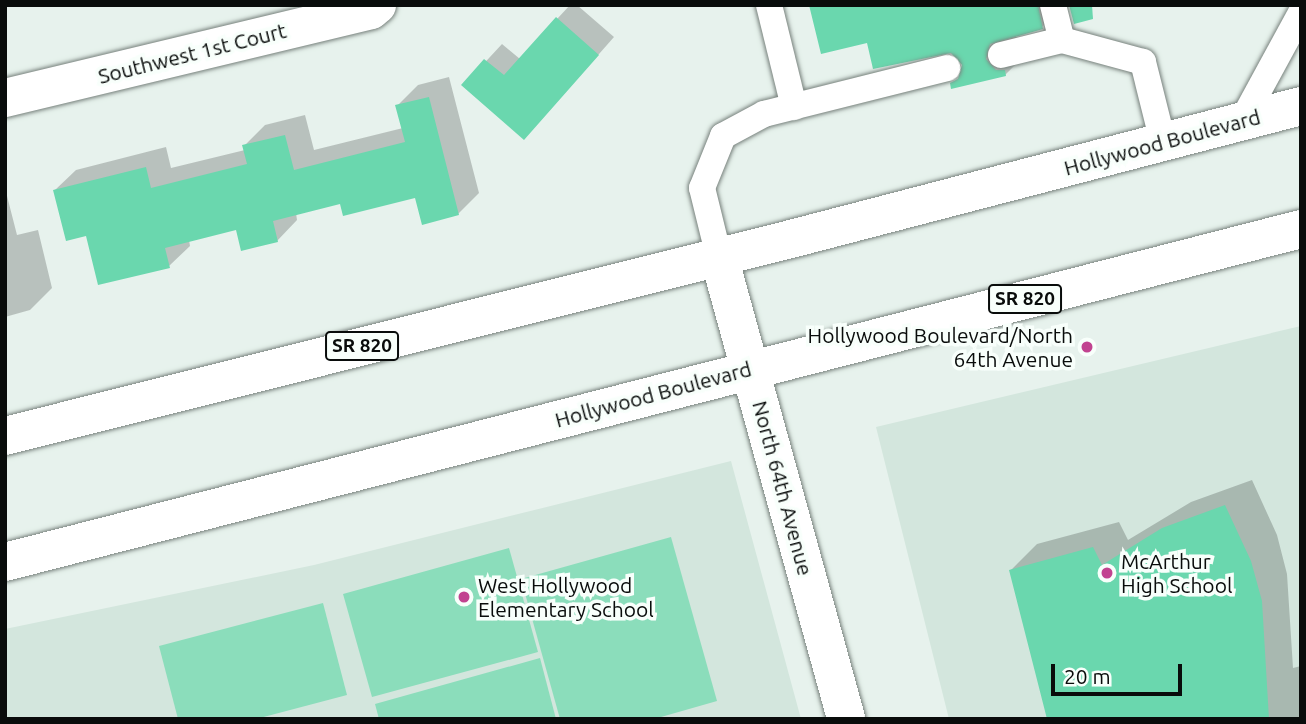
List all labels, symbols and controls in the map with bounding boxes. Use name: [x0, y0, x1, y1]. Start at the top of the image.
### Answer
street label: Southwest 1st Court: [95, 17, 289, 89]
street label: Hollywood Boulevard: [1061, 104, 1263, 180]
road number: SR 820: [986, 284, 1064, 314]
place label: Hollywood Boulevard/North 64th Avenue: [808, 322, 1073, 372]
road number: SR 820: [324, 330, 400, 362]
marker: Hollywood Boulevard/North 64th Avenue: [1079, 339, 1095, 355]
street label: Hollywood Boulevard: [552, 356, 754, 432]
street label: North 64th Avenue: [748, 398, 818, 578]
place label: McArthur High School: [1121, 548, 1232, 598]
marker: McArthur High School: [1099, 565, 1115, 581]
place label: West Hollywood Elementary School: [478, 572, 654, 622]
marker: West Hollywood Elementary School: [456, 589, 472, 605]
scale bar: [1054, 650, 1185, 694]
text: 20 m: [1064, 664, 1111, 688]

